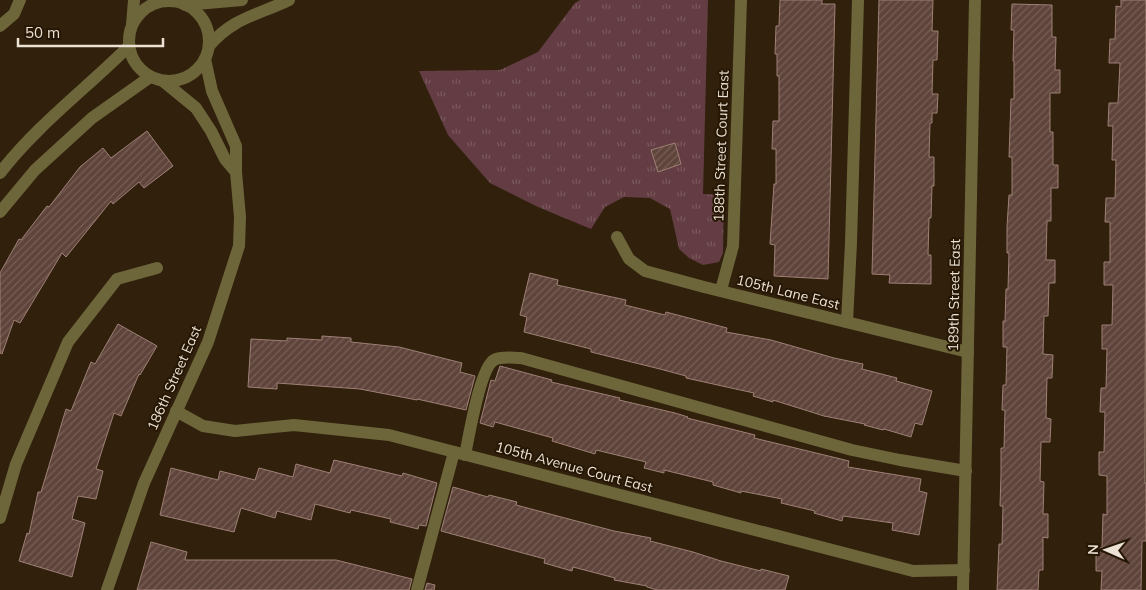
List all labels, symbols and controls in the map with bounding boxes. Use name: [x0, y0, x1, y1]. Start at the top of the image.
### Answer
scale bar: [18, 15, 162, 47]
text: 50 m: [25, 23, 60, 42]
street label: 188th Street Court East: [709, 70, 733, 222]
street label: 189th Street East: [944, 238, 964, 351]
street label: 105th Lane East: [735, 270, 842, 314]
street label: 186th Street East: [143, 323, 205, 433]
street label: 105th Avenue Court East: [494, 437, 655, 497]
north arrow: [1081, 525, 1131, 575]
text: N: [1084, 544, 1102, 555]

